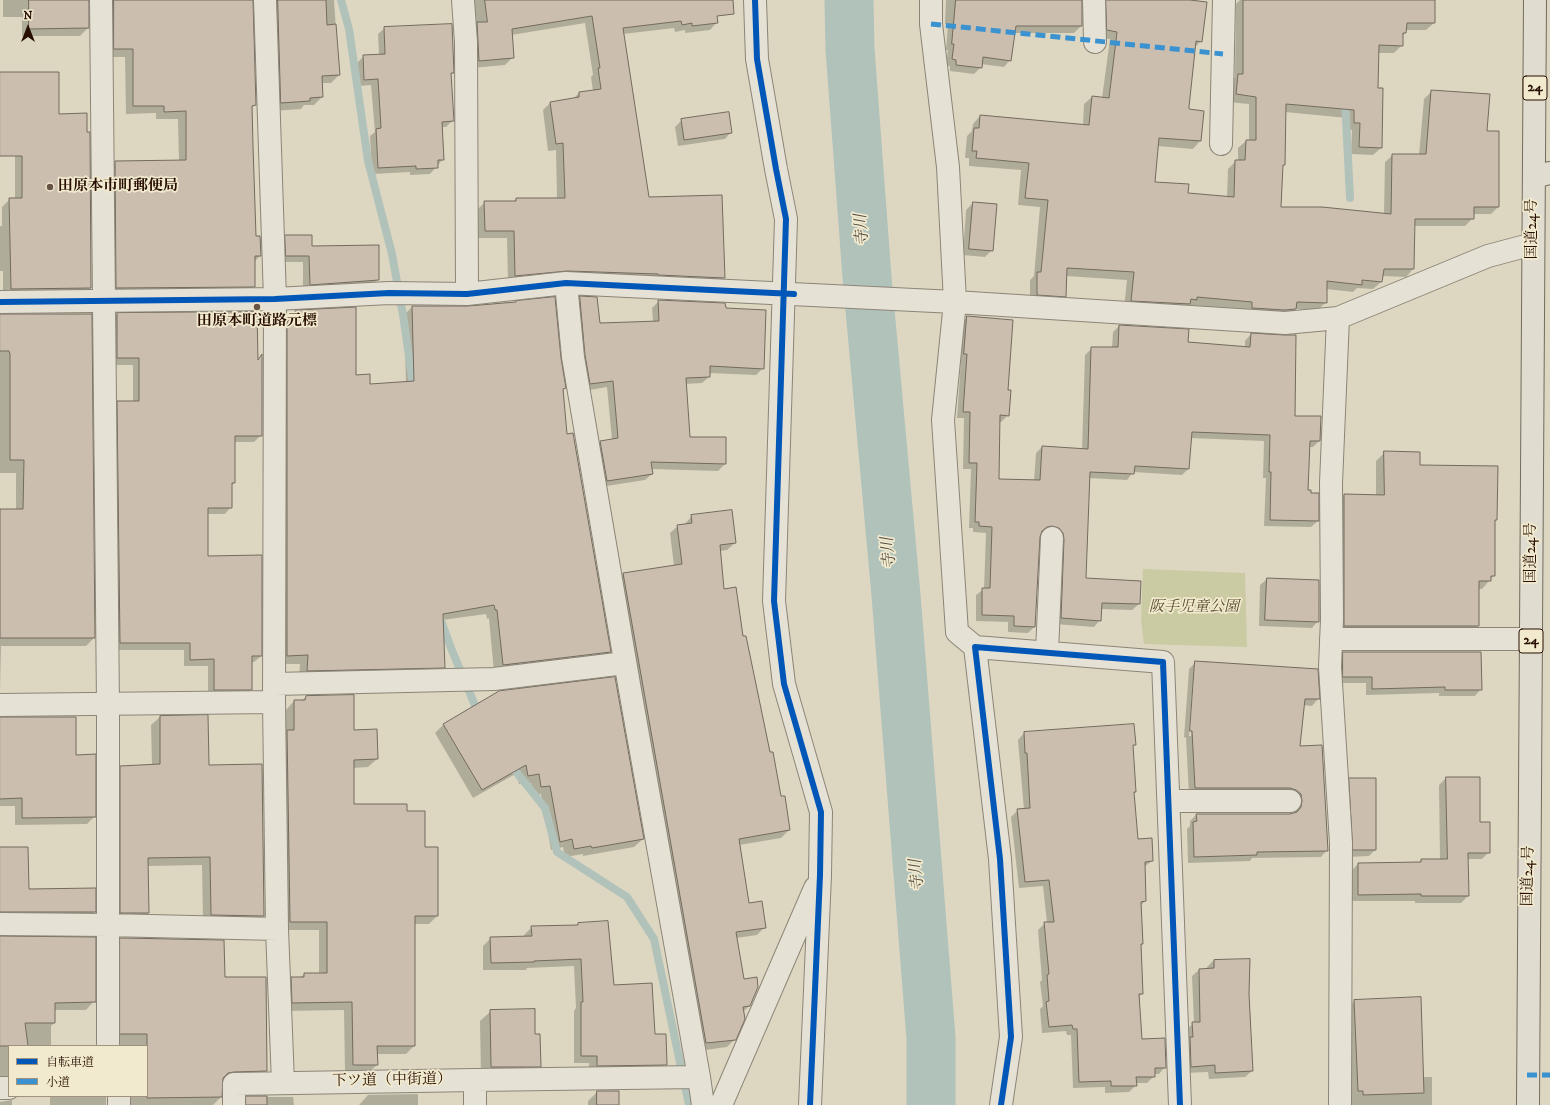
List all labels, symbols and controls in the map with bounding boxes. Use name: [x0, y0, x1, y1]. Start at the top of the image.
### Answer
north arrow: [8, 8, 48, 48]
text: N: [23, 9, 33, 23]
road number: 24: [1523, 76, 1547, 100]
place label: 田原本市町郵便局: [58, 178, 178, 196]
marker: 田原本市町郵便局: [45, 182, 55, 192]
street label: 国道24号: [1524, 198, 1542, 260]
water label: 寺川: [852, 213, 874, 247]
marker: 田原本町道路元標: [252, 302, 262, 312]
place label: 田原本町道路元標: [197, 313, 317, 331]
street label: 国道24号: [1523, 522, 1541, 584]
water label: 寺川: [879, 536, 901, 570]
park label: 阪手児童公園: [1149, 599, 1239, 617]
road number: 24: [1519, 629, 1543, 653]
street label: 国道24号: [1519, 845, 1539, 907]
water label: 寺川: [907, 858, 929, 892]
legend: [8, 1045, 148, 1097]
text: 自転車道: [46, 1055, 94, 1070]
street label: 下ツ道（中街道）: [332, 1071, 452, 1091]
text: 小道: [46, 1075, 70, 1090]

